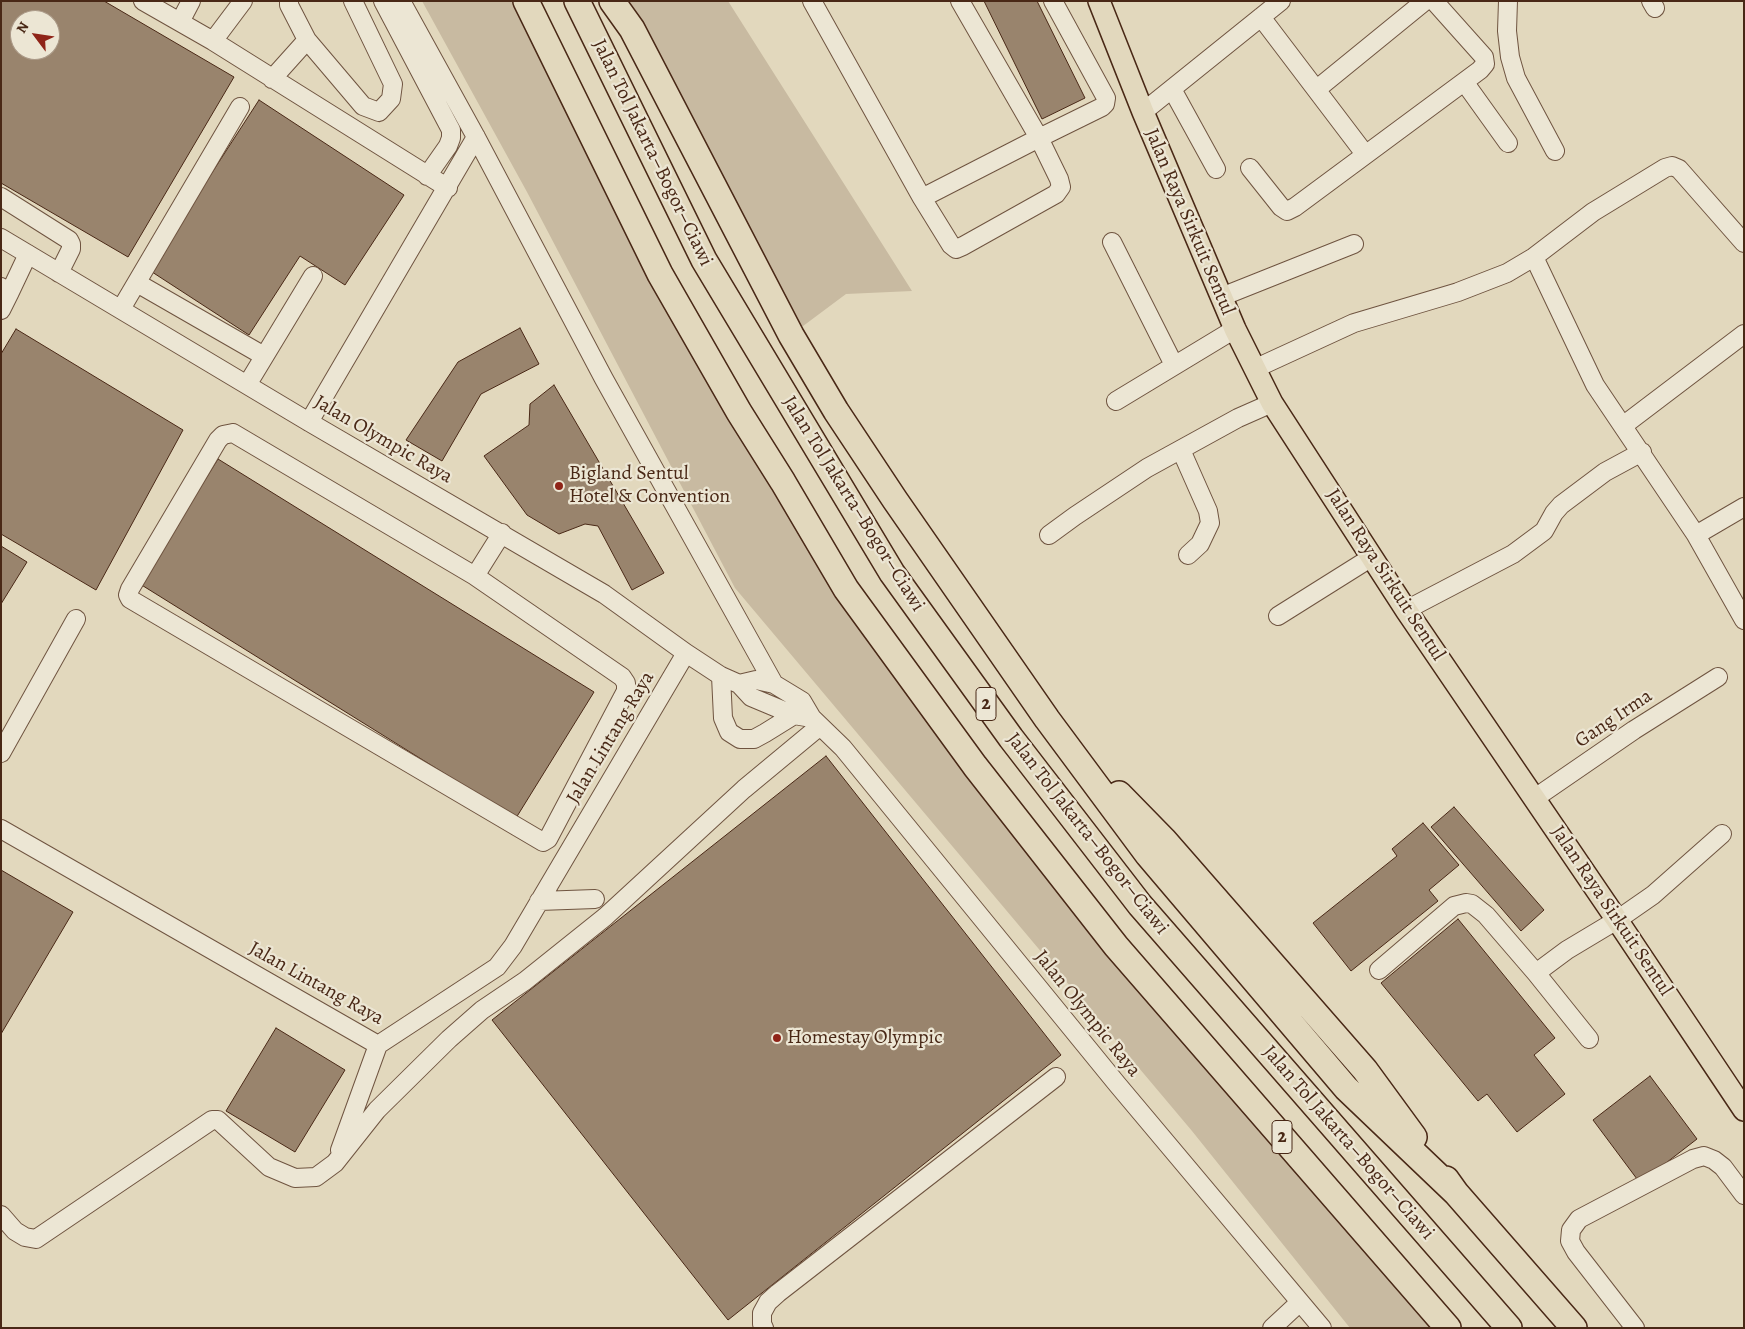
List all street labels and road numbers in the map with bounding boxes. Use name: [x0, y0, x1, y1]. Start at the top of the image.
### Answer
street label: Jalan Tol Jakarta–Bogor–Ciawi: [586, 36, 718, 270]
street label: Jalan Raya Sirkuit Sentul: [1139, 125, 1239, 319]
street label: Jalan Olympic Raya: [309, 391, 457, 489]
street label: Jalan Tol Jakarta–Bogor–Ciawi: [777, 392, 929, 616]
street label: Jalan Raya Sirkuit Sentul: [1320, 485, 1450, 665]
street label: Jalan Lintang Raya: [562, 667, 660, 809]
street label: Gang Irma: [1571, 684, 1657, 754]
road number: 2: [976, 688, 996, 721]
street label: Jalan Tol Jakarta–Bogor–Ciawi: [1001, 728, 1173, 940]
street label: Jalan Raya Sirkuit Sentul: [1545, 821, 1677, 1001]
street label: Jalan Lintang Raya: [244, 937, 388, 1031]
street label: Jalan Olympic Raya: [1029, 946, 1145, 1082]
street label: Jalan Tol Jakarta–Bogor–Ciawi: [1257, 1041, 1439, 1245]
road number: 2: [1272, 1120, 1292, 1154]

